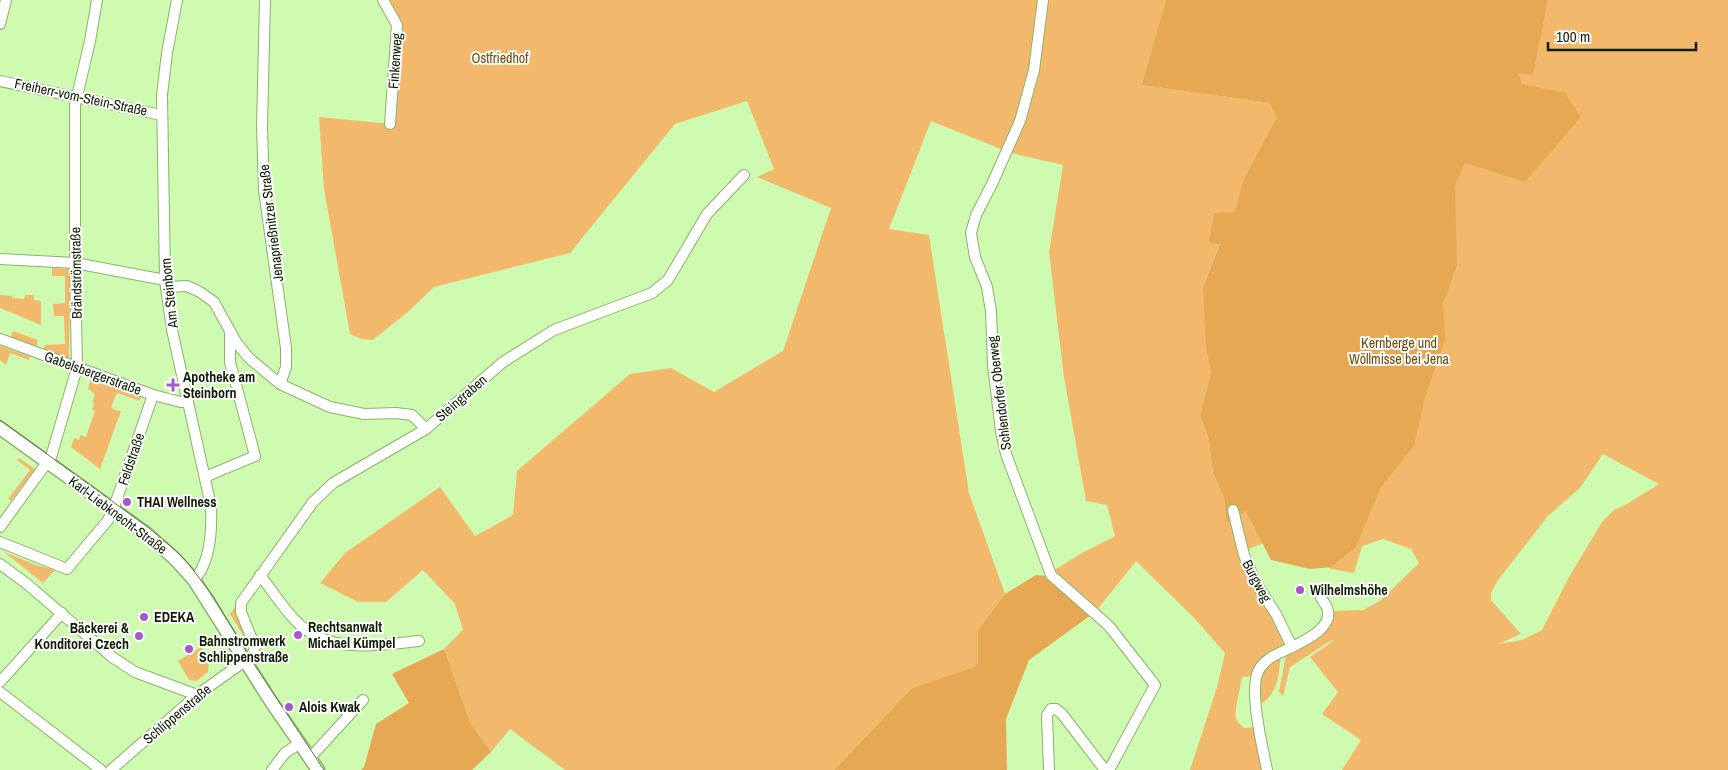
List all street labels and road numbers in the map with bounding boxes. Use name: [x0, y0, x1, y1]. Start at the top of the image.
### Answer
street label: Finkenweg: [384, 32, 406, 90]
street label: Freiherr-vom-Stein-Straße: [13, 74, 149, 120]
street label: Jenaprießnitzer Straße: [255, 163, 287, 283]
street label: Brändströmstraße: [66, 227, 86, 319]
street label: Am Steinborn: [156, 257, 182, 330]
street label: Schlendorfer Oberweg: [983, 334, 1015, 451]
street label: Gabelsbergerstraße: [42, 347, 144, 399]
street label: Steingraben: [431, 371, 491, 425]
street label: Feldstraße: [114, 430, 148, 488]
street label: Karl-Liebknecht-Straße: [65, 472, 171, 558]
street label: Burgweg: [1238, 557, 1276, 606]
street label: Schlippenstraße: [139, 680, 215, 748]

